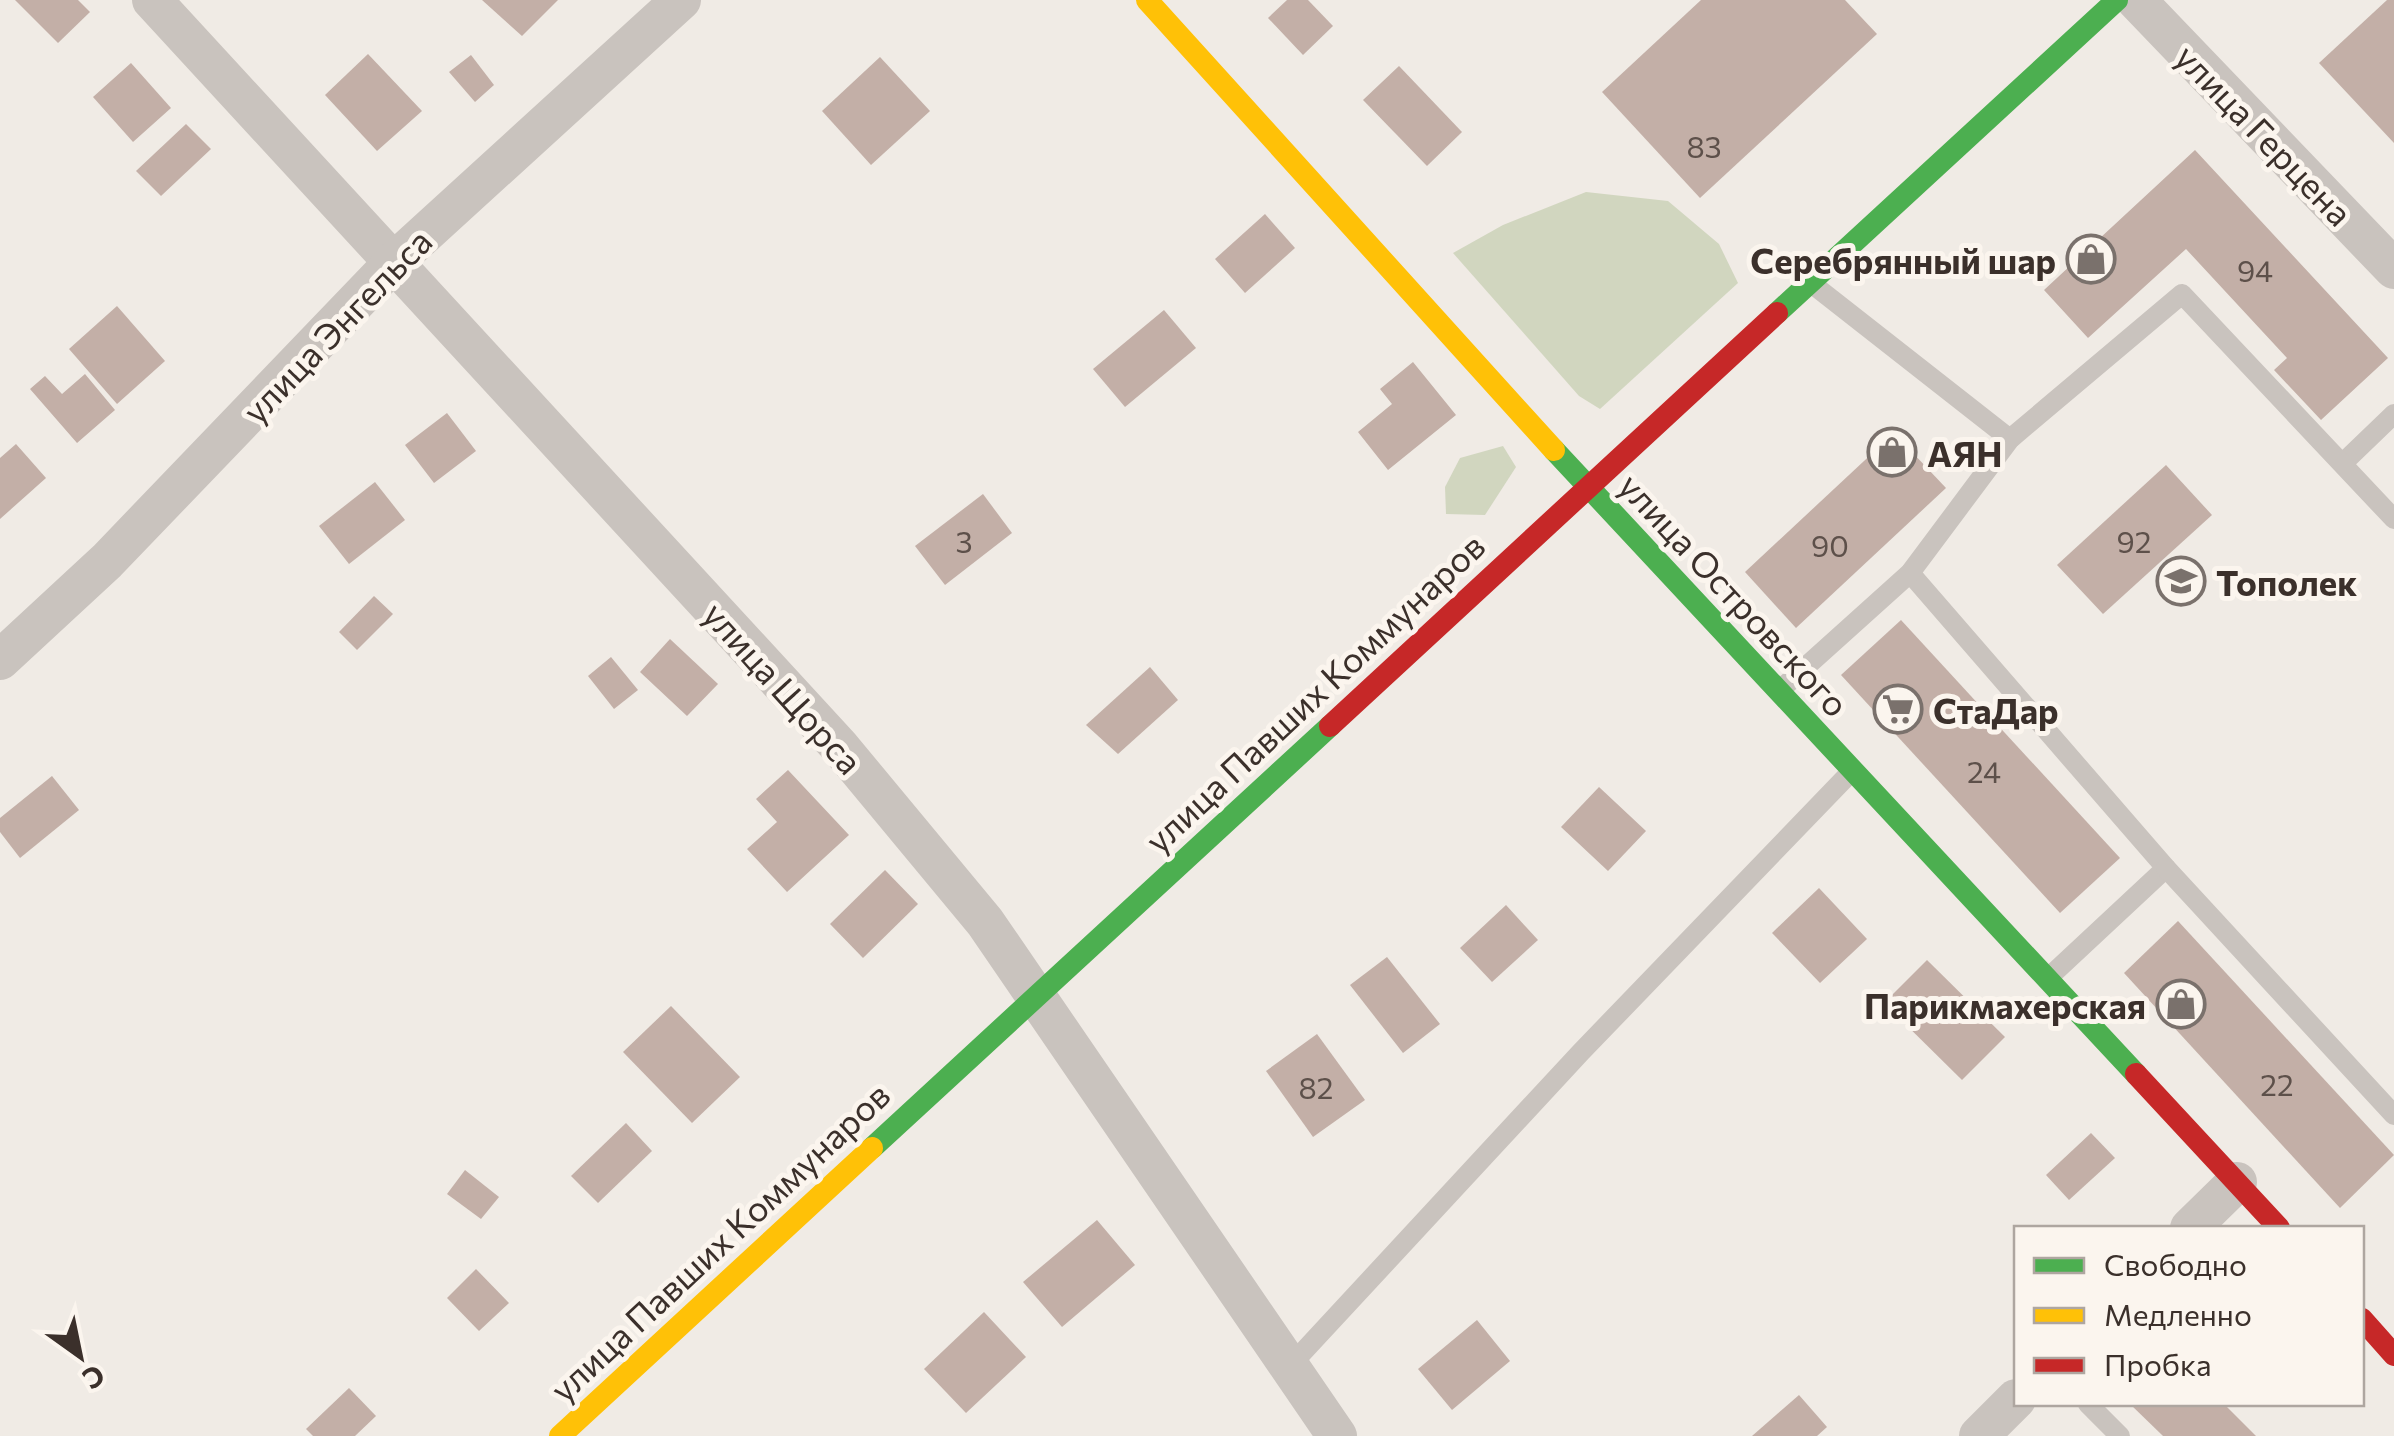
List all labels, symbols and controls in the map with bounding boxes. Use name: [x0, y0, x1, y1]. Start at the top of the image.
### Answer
street label: улица Герцена: [2168, 34, 2362, 234]
house number: 83: [1686, 127, 1722, 164]
street label: улица Энгельса: [232, 219, 440, 431]
shop icon: Серебрянный шар: [2065, 233, 2117, 285]
place label: Серебрянный шар: [1750, 238, 2056, 281]
house number: 94: [2237, 251, 2273, 288]
shop icon: АЯН: [1866, 426, 1918, 478]
place label: АЯН: [1927, 431, 2002, 474]
street label: улица Островского: [1611, 463, 1859, 725]
house number: 3: [955, 522, 973, 559]
house number: 92: [2117, 522, 2151, 559]
street label: улица Павших Коммунаров: [1135, 523, 1493, 861]
house number: 90: [1811, 526, 1849, 563]
school or university icon: Тополек: [2155, 555, 2207, 607]
place label: Тополек: [2216, 560, 2357, 603]
street label: улица Щорса: [696, 592, 872, 782]
supermarket icon: СтаДар: [1872, 683, 1924, 735]
place label: СтаДар: [1933, 688, 2059, 731]
house number: 24: [1967, 752, 2001, 789]
shop icon: Парикмахерская: [2155, 978, 2207, 1030]
place label: Парикмахерская: [1864, 983, 2146, 1026]
house number: 22: [2260, 1065, 2294, 1102]
house number: 82: [1299, 1068, 1333, 1105]
street label: улица Павших Коммунаров: [540, 1072, 898, 1410]
legend: [2014, 1226, 2364, 1406]
text: Свободно: [2104, 1245, 2247, 1282]
text: Медленно: [2104, 1295, 2252, 1332]
north arrow: [30, 1306, 130, 1406]
text: Пробка: [2104, 1345, 2212, 1382]
text: С: [77, 1358, 111, 1397]

